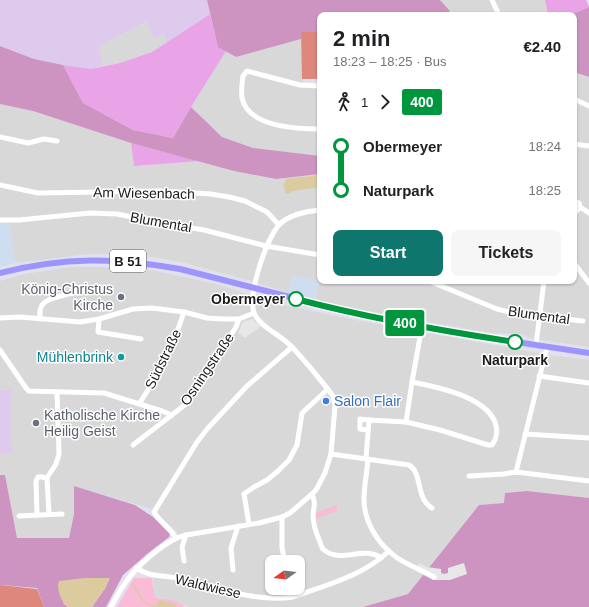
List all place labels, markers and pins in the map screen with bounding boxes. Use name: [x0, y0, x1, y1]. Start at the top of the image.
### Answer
place label: König-Christus Kirche: [21, 281, 113, 313]
place label: Obermeyer: [211, 291, 286, 307]
marker: Obermeyer: [288, 291, 304, 307]
marker: König-Christus Kirche: [116, 292, 126, 302]
marker: Naturpark: [507, 334, 523, 350]
place label: Mühlenbrink: [37, 349, 114, 365]
marker: Mühlenbrink: [116, 352, 126, 362]
place label: Naturpark: [482, 352, 548, 368]
place label: Salon Flair: [334, 393, 401, 409]
marker: Salon Flair: [321, 396, 331, 406]
place label: Katholische Kirche Heilig Geist: [44, 407, 160, 439]
marker: Katholische Kirche Heilig Geist: [31, 418, 41, 428]

